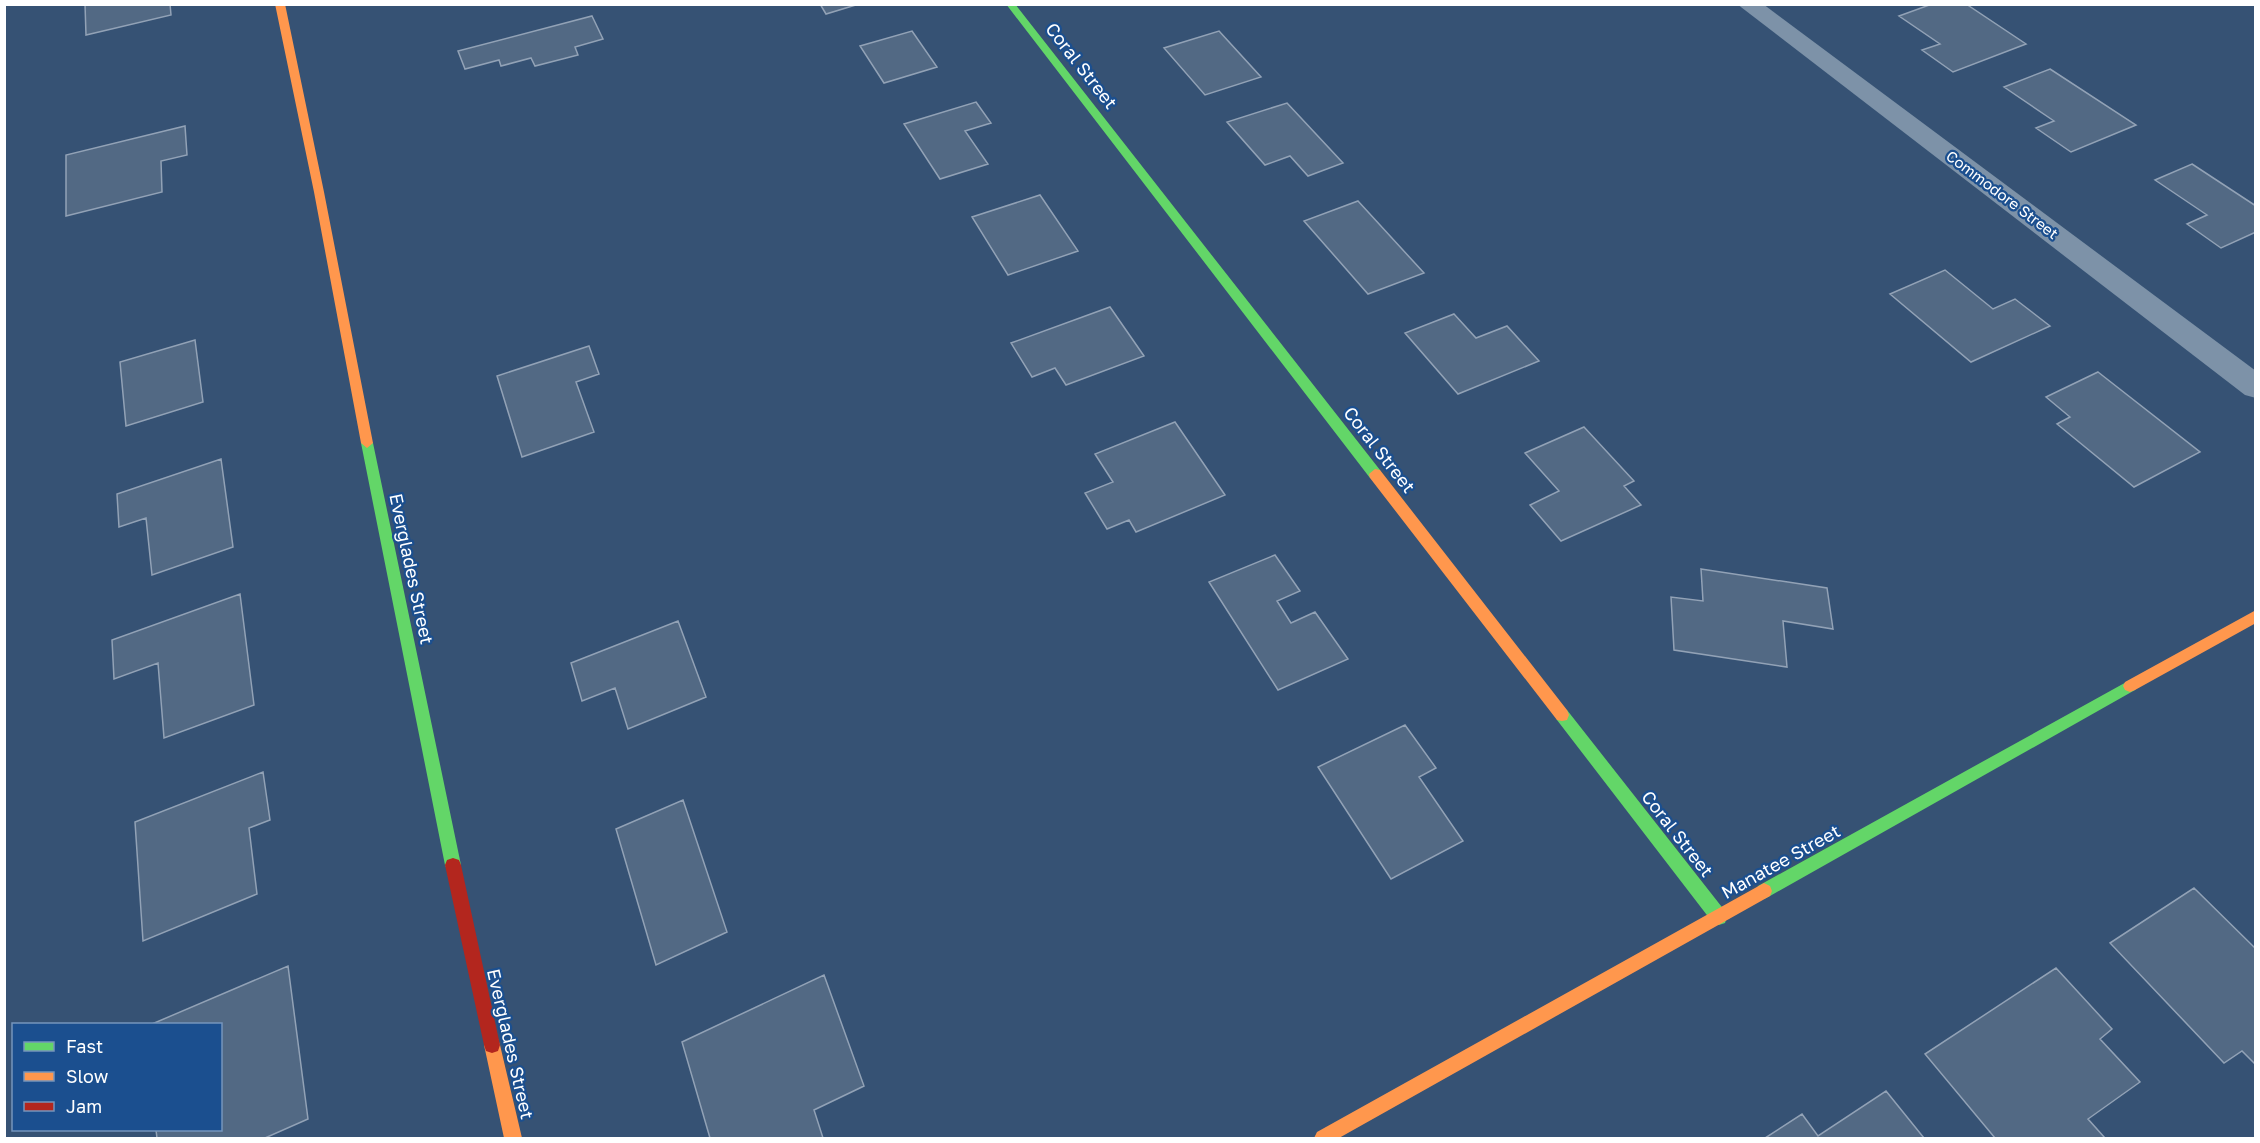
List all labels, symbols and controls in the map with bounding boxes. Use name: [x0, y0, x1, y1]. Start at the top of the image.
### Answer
street label: Coral Street: [1041, 18, 1122, 113]
street label: Commodore Street: [1943, 146, 2062, 242]
street label: Coral Street: [1339, 402, 1420, 497]
street label: Everglades Street: [385, 491, 439, 646]
street label: Coral Street: [1637, 786, 1718, 881]
street label: Manatee Street: [1717, 819, 1844, 903]
street label: Everglades Street: [483, 966, 539, 1121]
legend: [12, 1023, 222, 1131]
text: Fast: [66, 1035, 103, 1057]
text: Slow: [66, 1065, 109, 1087]
text: Jam: [66, 1095, 102, 1117]

